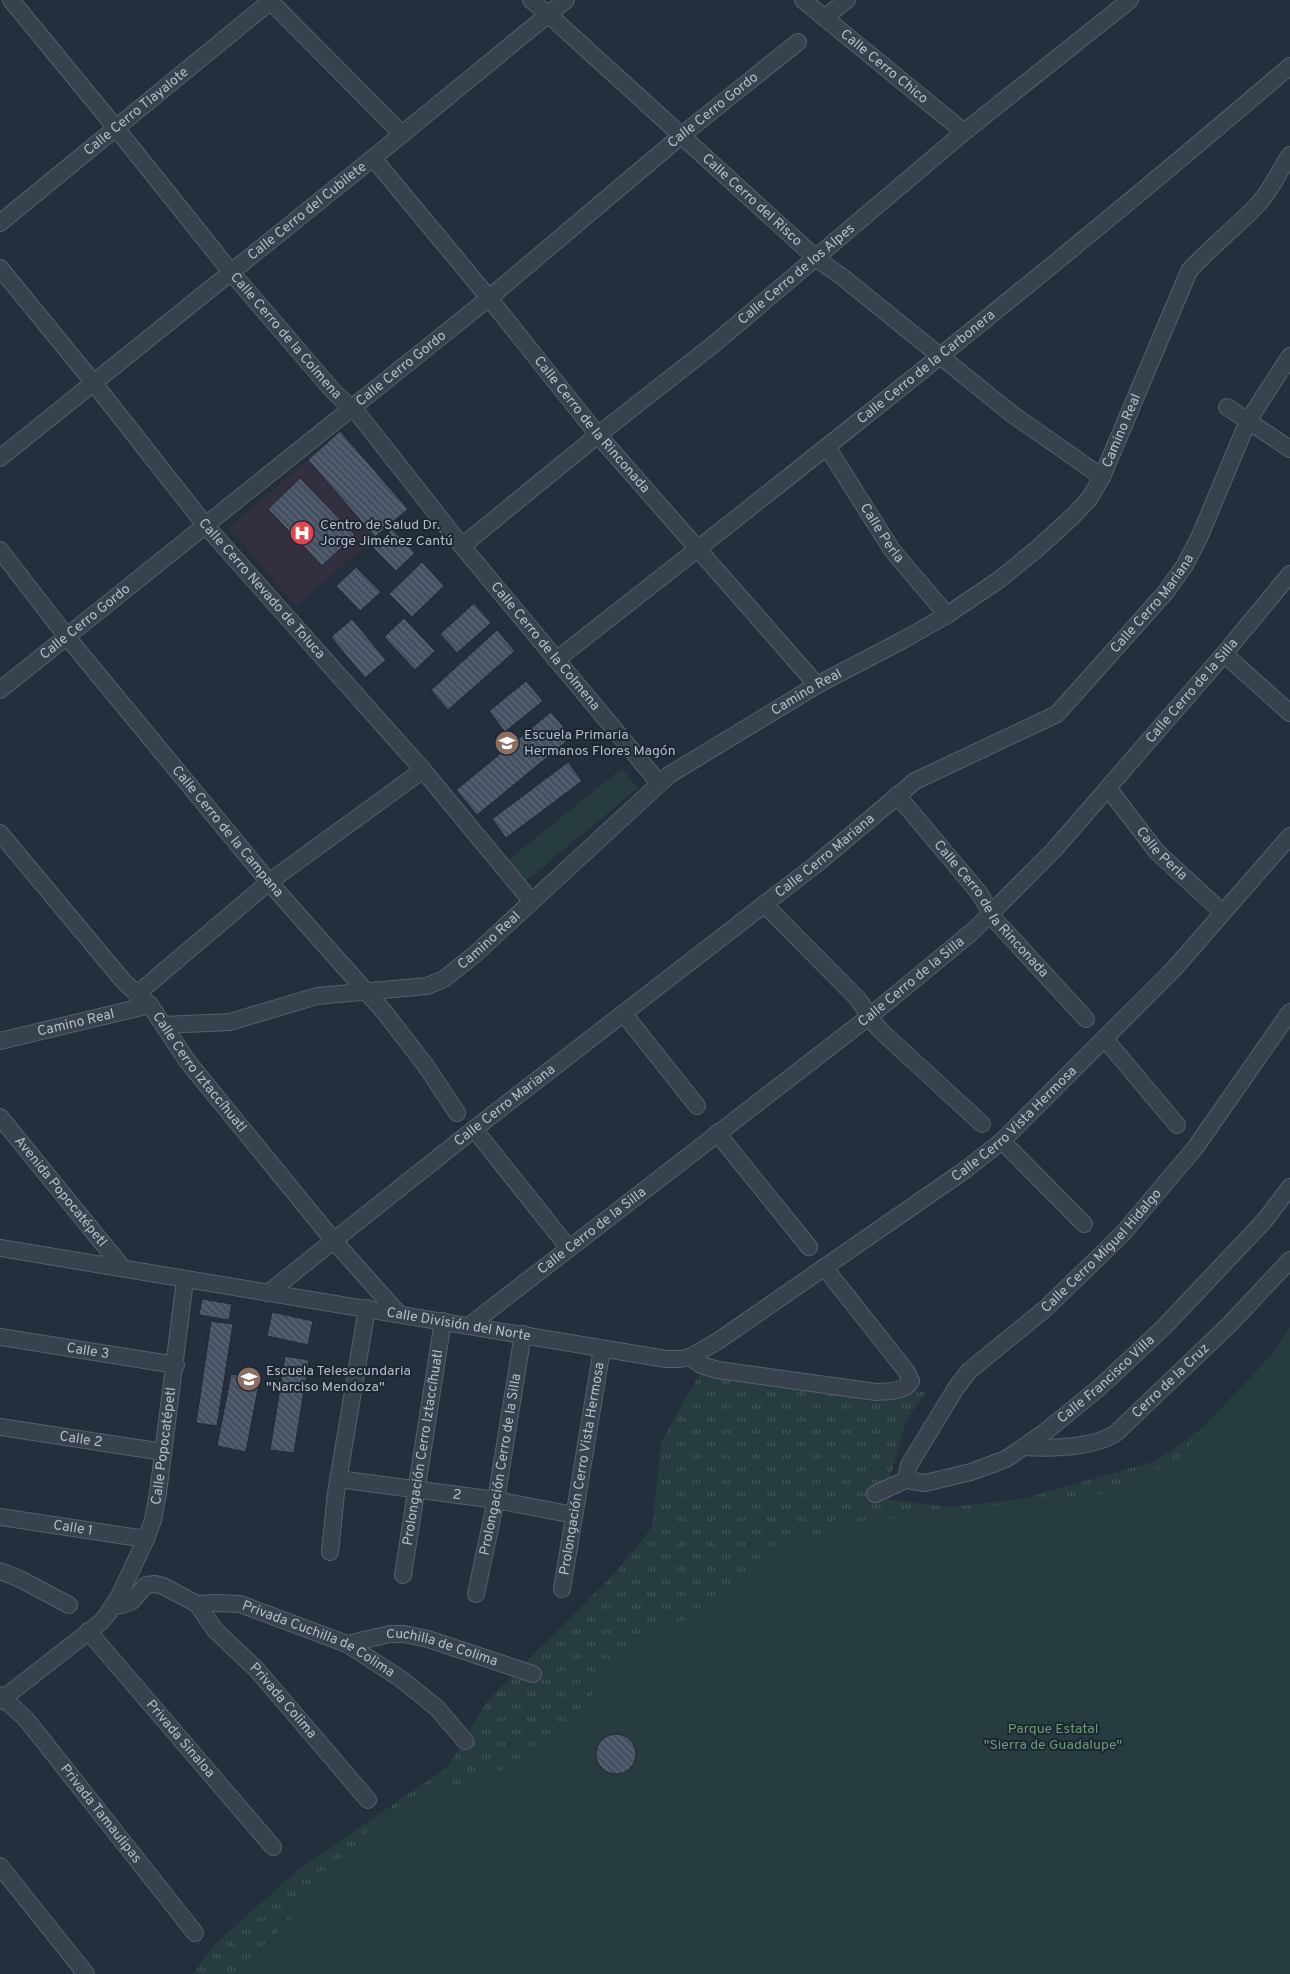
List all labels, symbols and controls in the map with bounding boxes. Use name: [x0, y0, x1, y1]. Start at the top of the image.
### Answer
street label: Calle Cerro Chico: [837, 26, 932, 108]
street label: Calle Cerro Tlayalote: [80, 64, 192, 159]
street label: Calle Cerro Gordo: [664, 69, 762, 152]
street label: Calle Cerro del Risco: [698, 150, 806, 250]
street label: Calle Cerro del Cubilete: [244, 158, 370, 264]
street label: Calle Cerro de los Alpes: [735, 220, 858, 328]
street label: Calle Cerro de la Colmena: [227, 269, 345, 403]
street label: Calle Cerro de la Carbonera: [854, 307, 999, 428]
street label: Calle Cerro Gordo: [352, 327, 450, 410]
street label: Calle Cerro de la Rinconada: [530, 353, 653, 497]
street label: Camino Real: [1098, 391, 1145, 470]
street label: Calle Perla: [856, 500, 908, 566]
street label: Calle Cerro Nevado de Toluca: [195, 515, 329, 662]
place label: Centro de Salud Dr. Jorge Jiménez Cantú: [320, 517, 453, 550]
hospital icon: Centro de Salud Dr. Jorge Jiménez Cantú: [289, 520, 315, 546]
street label: Calle Cerro Mariana: [1107, 551, 1198, 657]
street label: Calle Cerro de la Colmena: [487, 579, 604, 714]
street label: Calle Cerro Gordo: [36, 580, 134, 663]
street label: Calle Cerro de la Silla: [1142, 635, 1242, 747]
street label: Camino Real: [768, 665, 845, 719]
place label: Escuela Primaria Hermanos Flores Magón: [524, 727, 676, 760]
school or university icon: Escuela Primaria Hermanos Flores Magón: [494, 730, 520, 756]
street label: Calle Cerro de la Campana: [168, 762, 287, 901]
street label: Calle Cerro Mariana: [772, 810, 878, 901]
street label: Calle Perla: [1132, 823, 1191, 884]
street label: Calle Cerro de la Rinconada: [930, 837, 1052, 981]
street label: Camino Real: [454, 908, 524, 973]
street label: Calle Cerro de la Silla: [855, 933, 968, 1031]
street label: Camino Real: [36, 1005, 116, 1040]
street label: Calle Cerro Iztaccíhuatl: [149, 1009, 250, 1136]
street label: Calle Cerro Mariana: [451, 1061, 559, 1150]
street label: Calle Cerro Vista Hermosa: [948, 1063, 1080, 1185]
street label: Avenida Popocatépetl: [11, 1133, 111, 1250]
street label: Calle Cerro de la Silla: [534, 1184, 650, 1278]
street label: Calle Cerro Miguel Hidalgo: [1038, 1185, 1165, 1316]
street label: Calle División del Norte: [385, 1304, 532, 1345]
street label: Calle Francisco Villa: [1054, 1332, 1158, 1427]
street label: Calle 3: [65, 1339, 110, 1363]
street label: Cerro de la Cruz: [1128, 1340, 1213, 1422]
street label: Prolongación Cerro Iztaccíhuatl: [399, 1348, 447, 1547]
street label: Prolongación Cerro Vista Hermosa: [556, 1361, 608, 1576]
place label: Escuela Telesecundaria "Narciso Mendoza": [266, 1363, 411, 1396]
school or university icon: Escuela Telesecundaria "Narciso Mendoza": [236, 1366, 262, 1392]
street label: Prolongación Cerro de la Silla: [476, 1372, 525, 1557]
street label: Calle Popocatépetl: [147, 1386, 180, 1506]
street label: Calle 2: [58, 1428, 104, 1451]
street label: 2: [452, 1486, 462, 1504]
street label: Calle 1: [52, 1517, 94, 1539]
street label: Privada Cuchilla de Colima: [240, 1597, 398, 1681]
street label: Cuchilla de Colima: [386, 1625, 500, 1670]
street label: Privada Colima: [246, 1659, 320, 1742]
street label: Privada Sinaloa: [142, 1696, 218, 1781]
park label: Parque Estatal "Sierra de Guadalupe": [984, 1721, 1122, 1754]
street label: Privada Tamaulipas: [56, 1761, 145, 1867]

